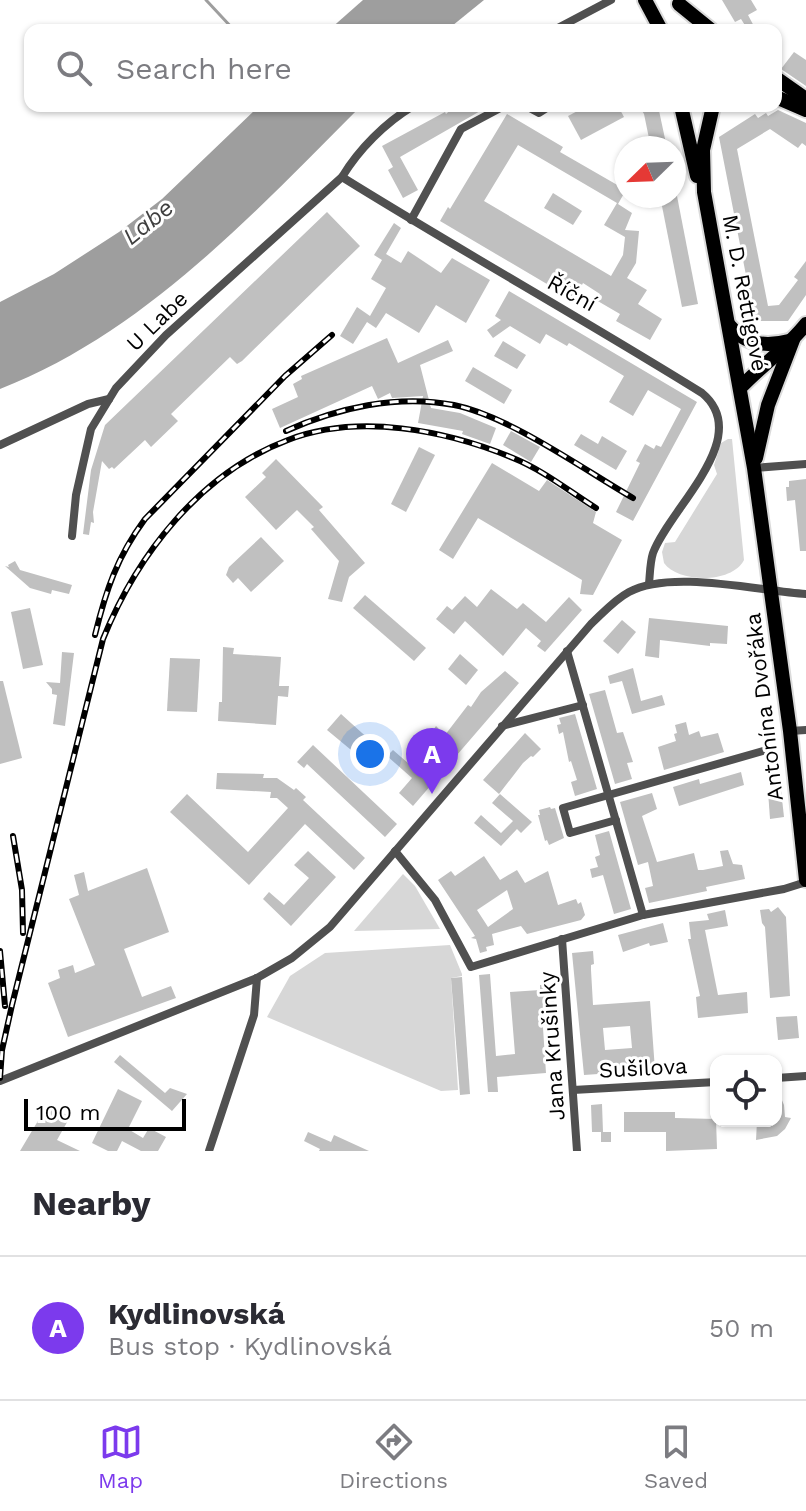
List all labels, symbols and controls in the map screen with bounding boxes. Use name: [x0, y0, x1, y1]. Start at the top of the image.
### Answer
search box: [24, 24, 782, 112]
icon: search: [52, 46, 96, 90]
text: Search here: [116, 51, 292, 86]
north arrow: [614, 136, 686, 208]
water label: Labe: [117, 193, 179, 251]
street label: M. D. Rettigové: [718, 212, 772, 374]
street label: Říční: [543, 269, 601, 317]
street label: U Labe: [121, 286, 193, 356]
street label: Antonína Dvořáka: [740, 612, 788, 802]
pin: A: [406, 728, 458, 794]
your location: [350, 734, 390, 774]
street label: Jana Krušinky: [534, 970, 570, 1121]
street label: Sušilova: [598, 1053, 688, 1083]
map controls: [710, 1055, 782, 1127]
button: locate: [710, 1055, 782, 1127]
scale bar: [24, 1095, 186, 1131]
text: 100 m: [36, 1100, 100, 1125]
text: Nearby: [32, 1183, 151, 1223]
text: Kydlinovská: [108, 1296, 285, 1331]
text: A: [49, 1313, 67, 1343]
text: 50 m: [709, 1313, 774, 1343]
text: Bus stop · Kydlinovská: [108, 1331, 392, 1361]
tab: Map: [98, 1420, 143, 1493]
tab: Directions: [339, 1420, 448, 1493]
tab: Saved: [644, 1420, 708, 1493]

